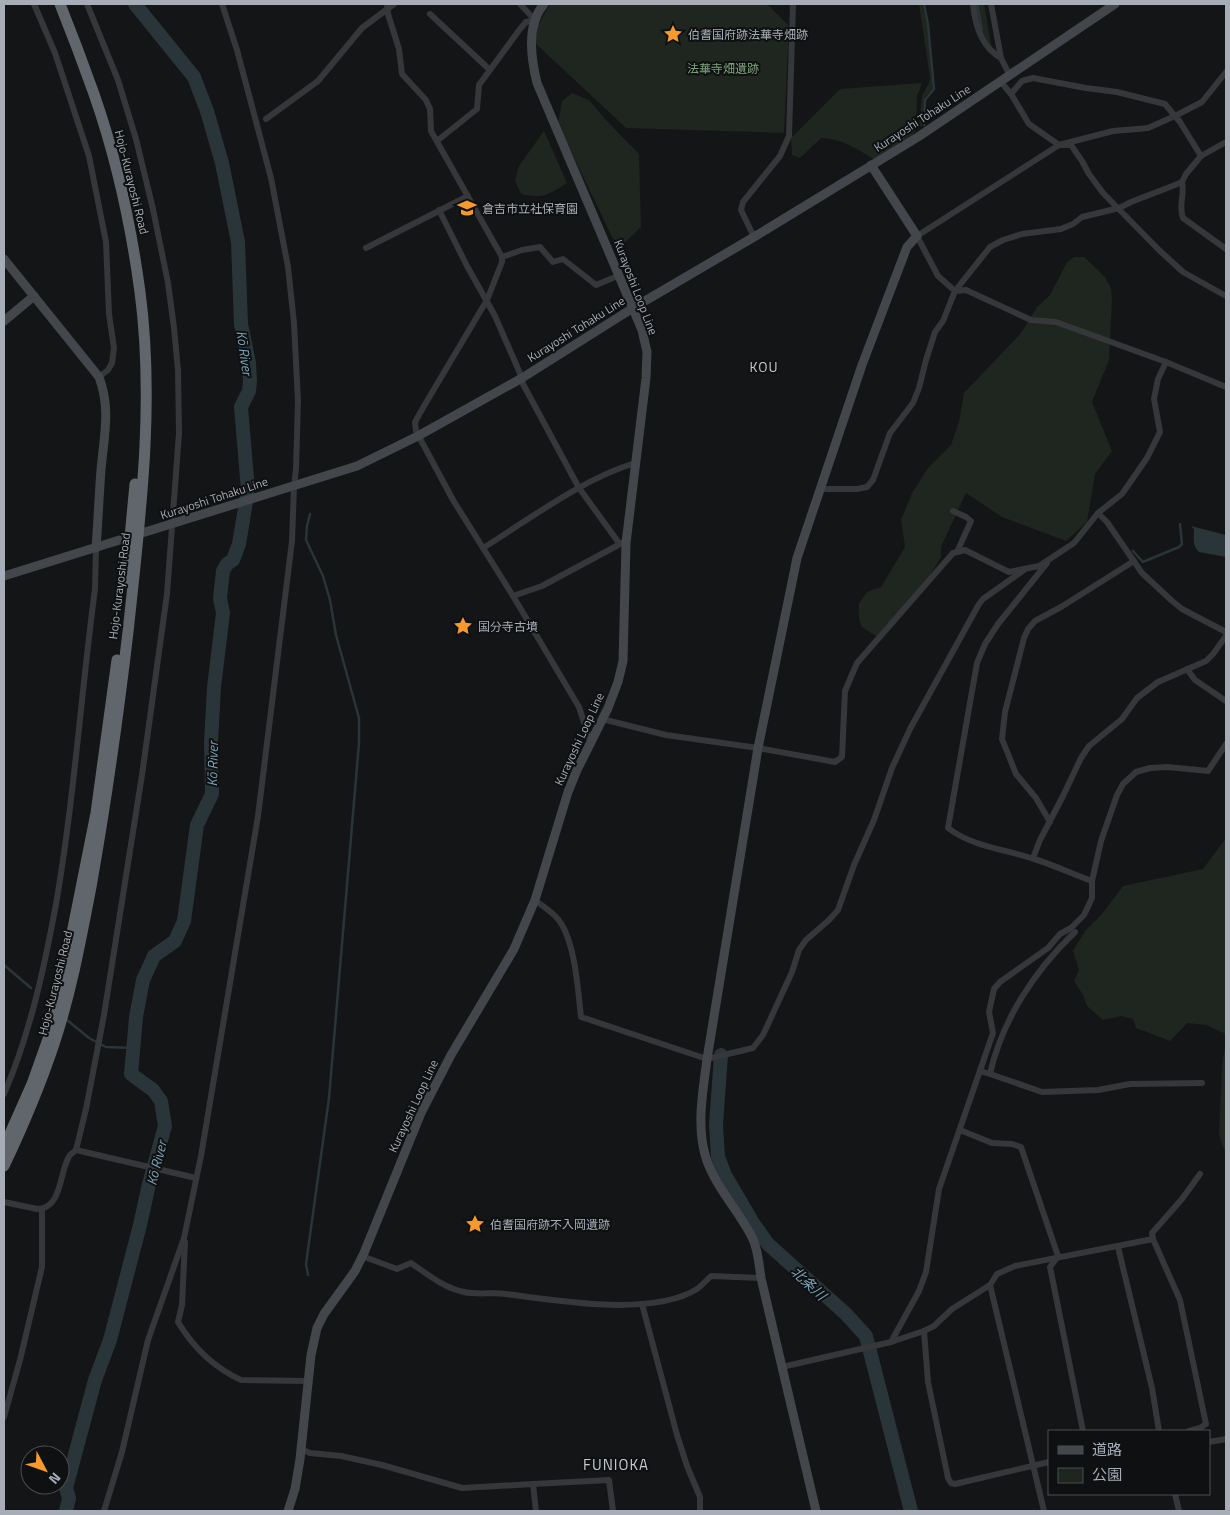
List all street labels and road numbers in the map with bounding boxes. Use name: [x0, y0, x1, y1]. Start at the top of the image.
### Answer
street label: Kurayoshi Tohaku Line: [870, 79, 974, 157]
street label: Hojo-Kurayoshi Road: [110, 128, 154, 236]
street label: Kurayoshi Loop Line: [609, 237, 663, 337]
street label: Kurayoshi Tohaku Line: [523, 291, 629, 367]
street label: Kurayoshi Tohaku Line: [158, 472, 270, 524]
street label: Hojo-Kurayoshi Road: [103, 532, 135, 640]
street label: Kurayoshi Loop Line: [549, 689, 609, 789]
street label: Hojo-Kurayoshi Road: [33, 929, 77, 1037]
street label: Kurayoshi Loop Line: [383, 1056, 443, 1156]

